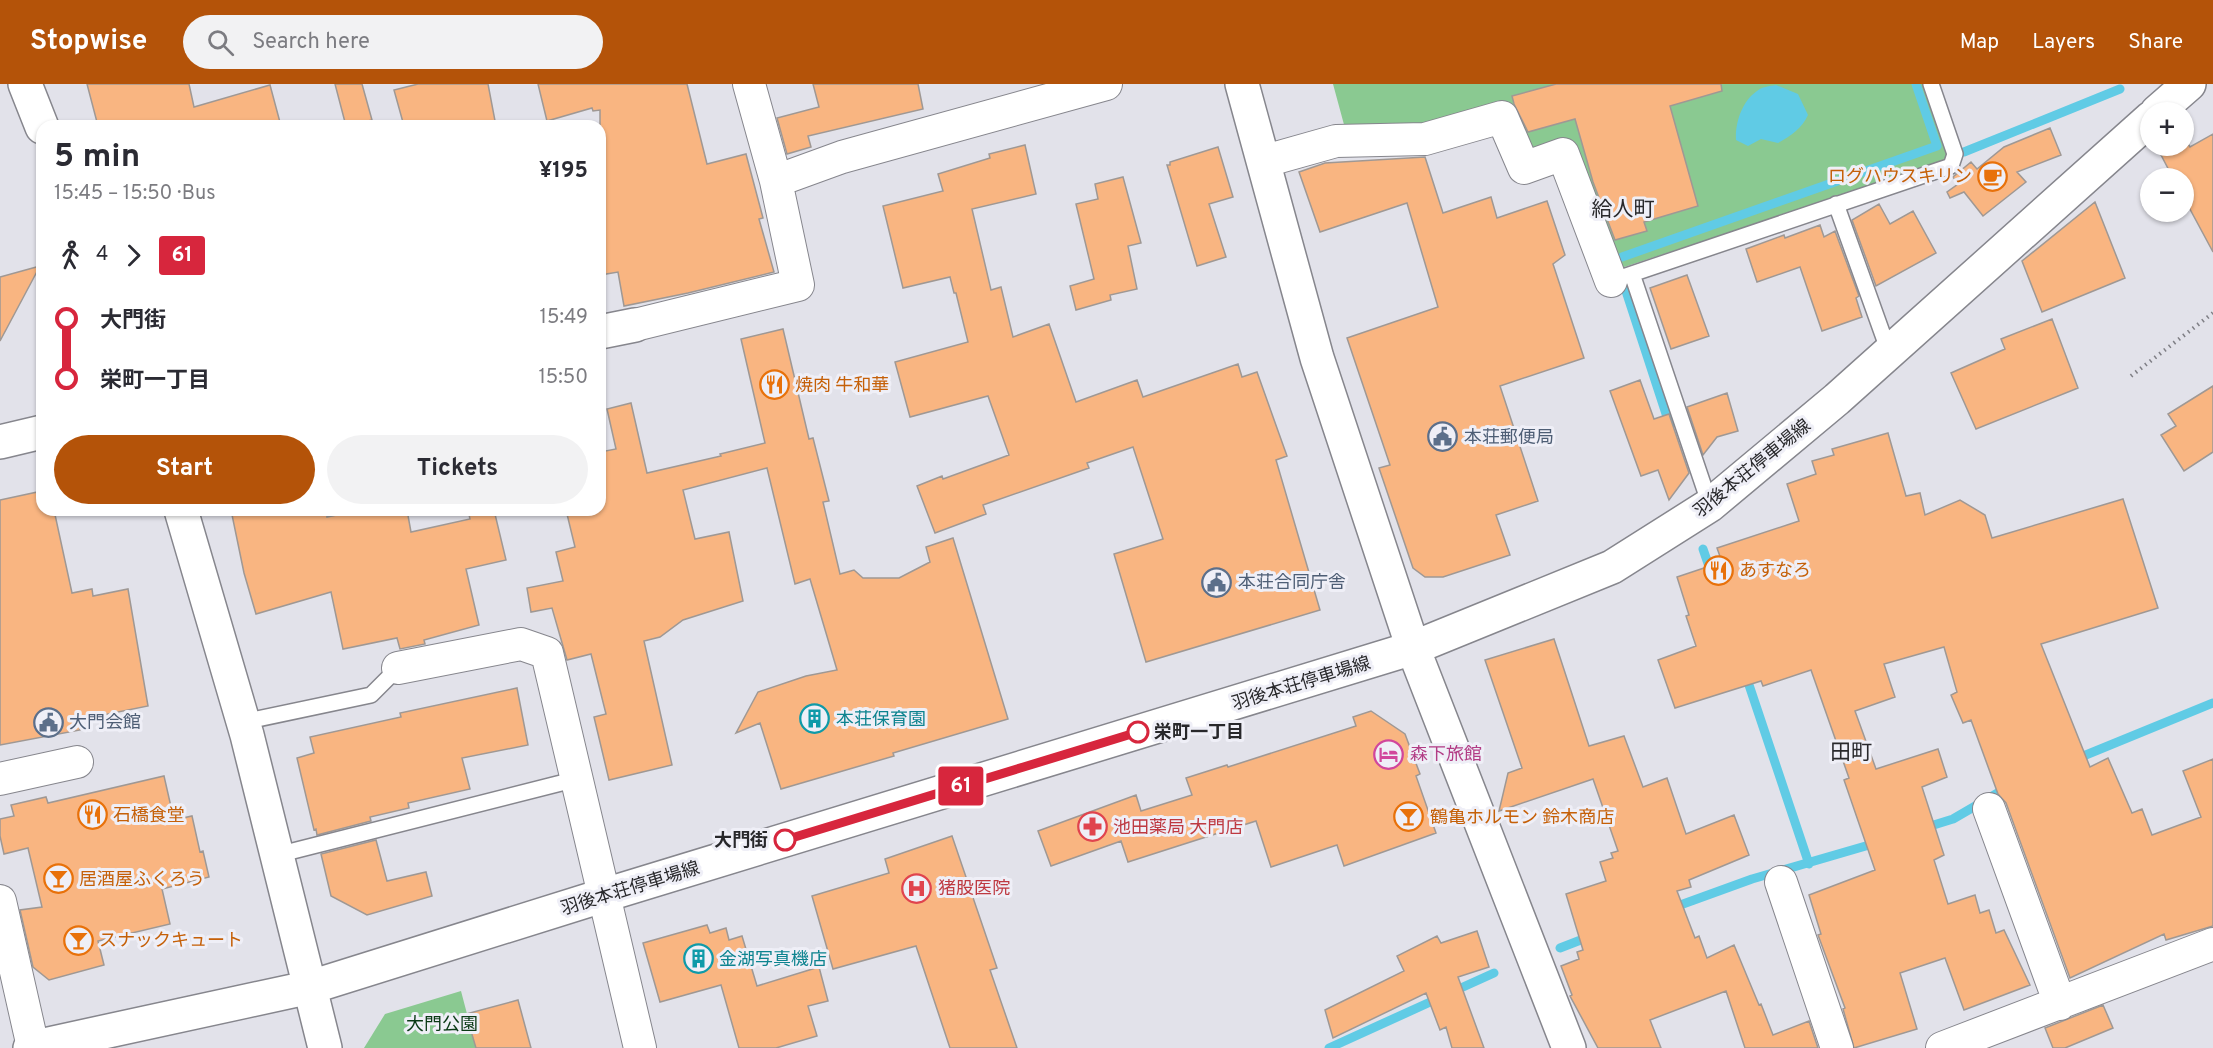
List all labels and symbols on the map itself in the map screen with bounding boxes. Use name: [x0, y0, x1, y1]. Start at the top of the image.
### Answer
cafe icon: ログハウスキリン: [1977, 160, 2009, 192]
place label: ログハウスキリン: [1828, 166, 1972, 189]
district label: 給人町: [1592, 197, 1655, 224]
restaurant icon: 焼肉 牛和華: [758, 369, 790, 401]
place label: 焼肉 牛和華: [795, 375, 889, 398]
street label: 羽後本荘停車場線: [1690, 415, 1816, 523]
public building icon: 本荘郵便局: [1427, 421, 1459, 453]
place label: 本荘郵便局: [1464, 427, 1554, 450]
restaurant icon: あすなろ: [1702, 554, 1734, 586]
place label: あすなろ: [1739, 560, 1811, 583]
public building icon: 本荘合同庁舎: [1201, 566, 1233, 598]
place label: 本荘合同庁舎: [1238, 572, 1346, 595]
street label: 羽後本荘停車場線: [1229, 652, 1374, 716]
building icon: 本荘保育園: [799, 703, 831, 735]
public building icon: 大門会館: [32, 706, 64, 738]
place label: 本荘保育園: [836, 709, 926, 732]
place label: 大門会館: [69, 712, 141, 735]
marker: 栄町一丁目: [1127, 721, 1149, 743]
place label: 栄町一丁目: [1154, 722, 1244, 745]
hotel icon: 森下旅館: [1373, 738, 1405, 770]
district label: 田町: [1830, 740, 1872, 767]
place label: 森下旅館: [1410, 744, 1482, 767]
line badge: 61: [934, 766, 988, 806]
restaurant icon: 石橋食堂: [76, 799, 108, 831]
bar icon: 鶴亀ホルモン 鈴木商店: [1393, 801, 1425, 833]
place label: 石橋食堂: [113, 805, 185, 828]
place label: 鶴亀ホルモン 鈴木商店: [1430, 807, 1614, 830]
pharmacy icon: 池田薬局 大門店: [1076, 811, 1108, 843]
place label: 池田薬局 大門店: [1113, 817, 1243, 840]
marker: 大門街: [774, 829, 796, 851]
place label: 大門街: [714, 830, 768, 853]
street label: 羽後本荘停車場線: [558, 857, 703, 921]
bar icon: 居酒屋ふくろう: [42, 863, 74, 895]
place label: 居酒屋ふくろう: [79, 869, 205, 892]
hospital icon: 猪股医院: [901, 872, 933, 904]
place label: 猪股医院: [938, 878, 1010, 901]
bar icon: スナックキュート: [62, 924, 94, 956]
place label: スナックキュート: [99, 930, 243, 953]
building icon: 金湖写真機店: [682, 943, 714, 975]
place label: 金湖写真機店: [719, 949, 827, 972]
park label: 大門公園: [406, 1014, 478, 1037]

